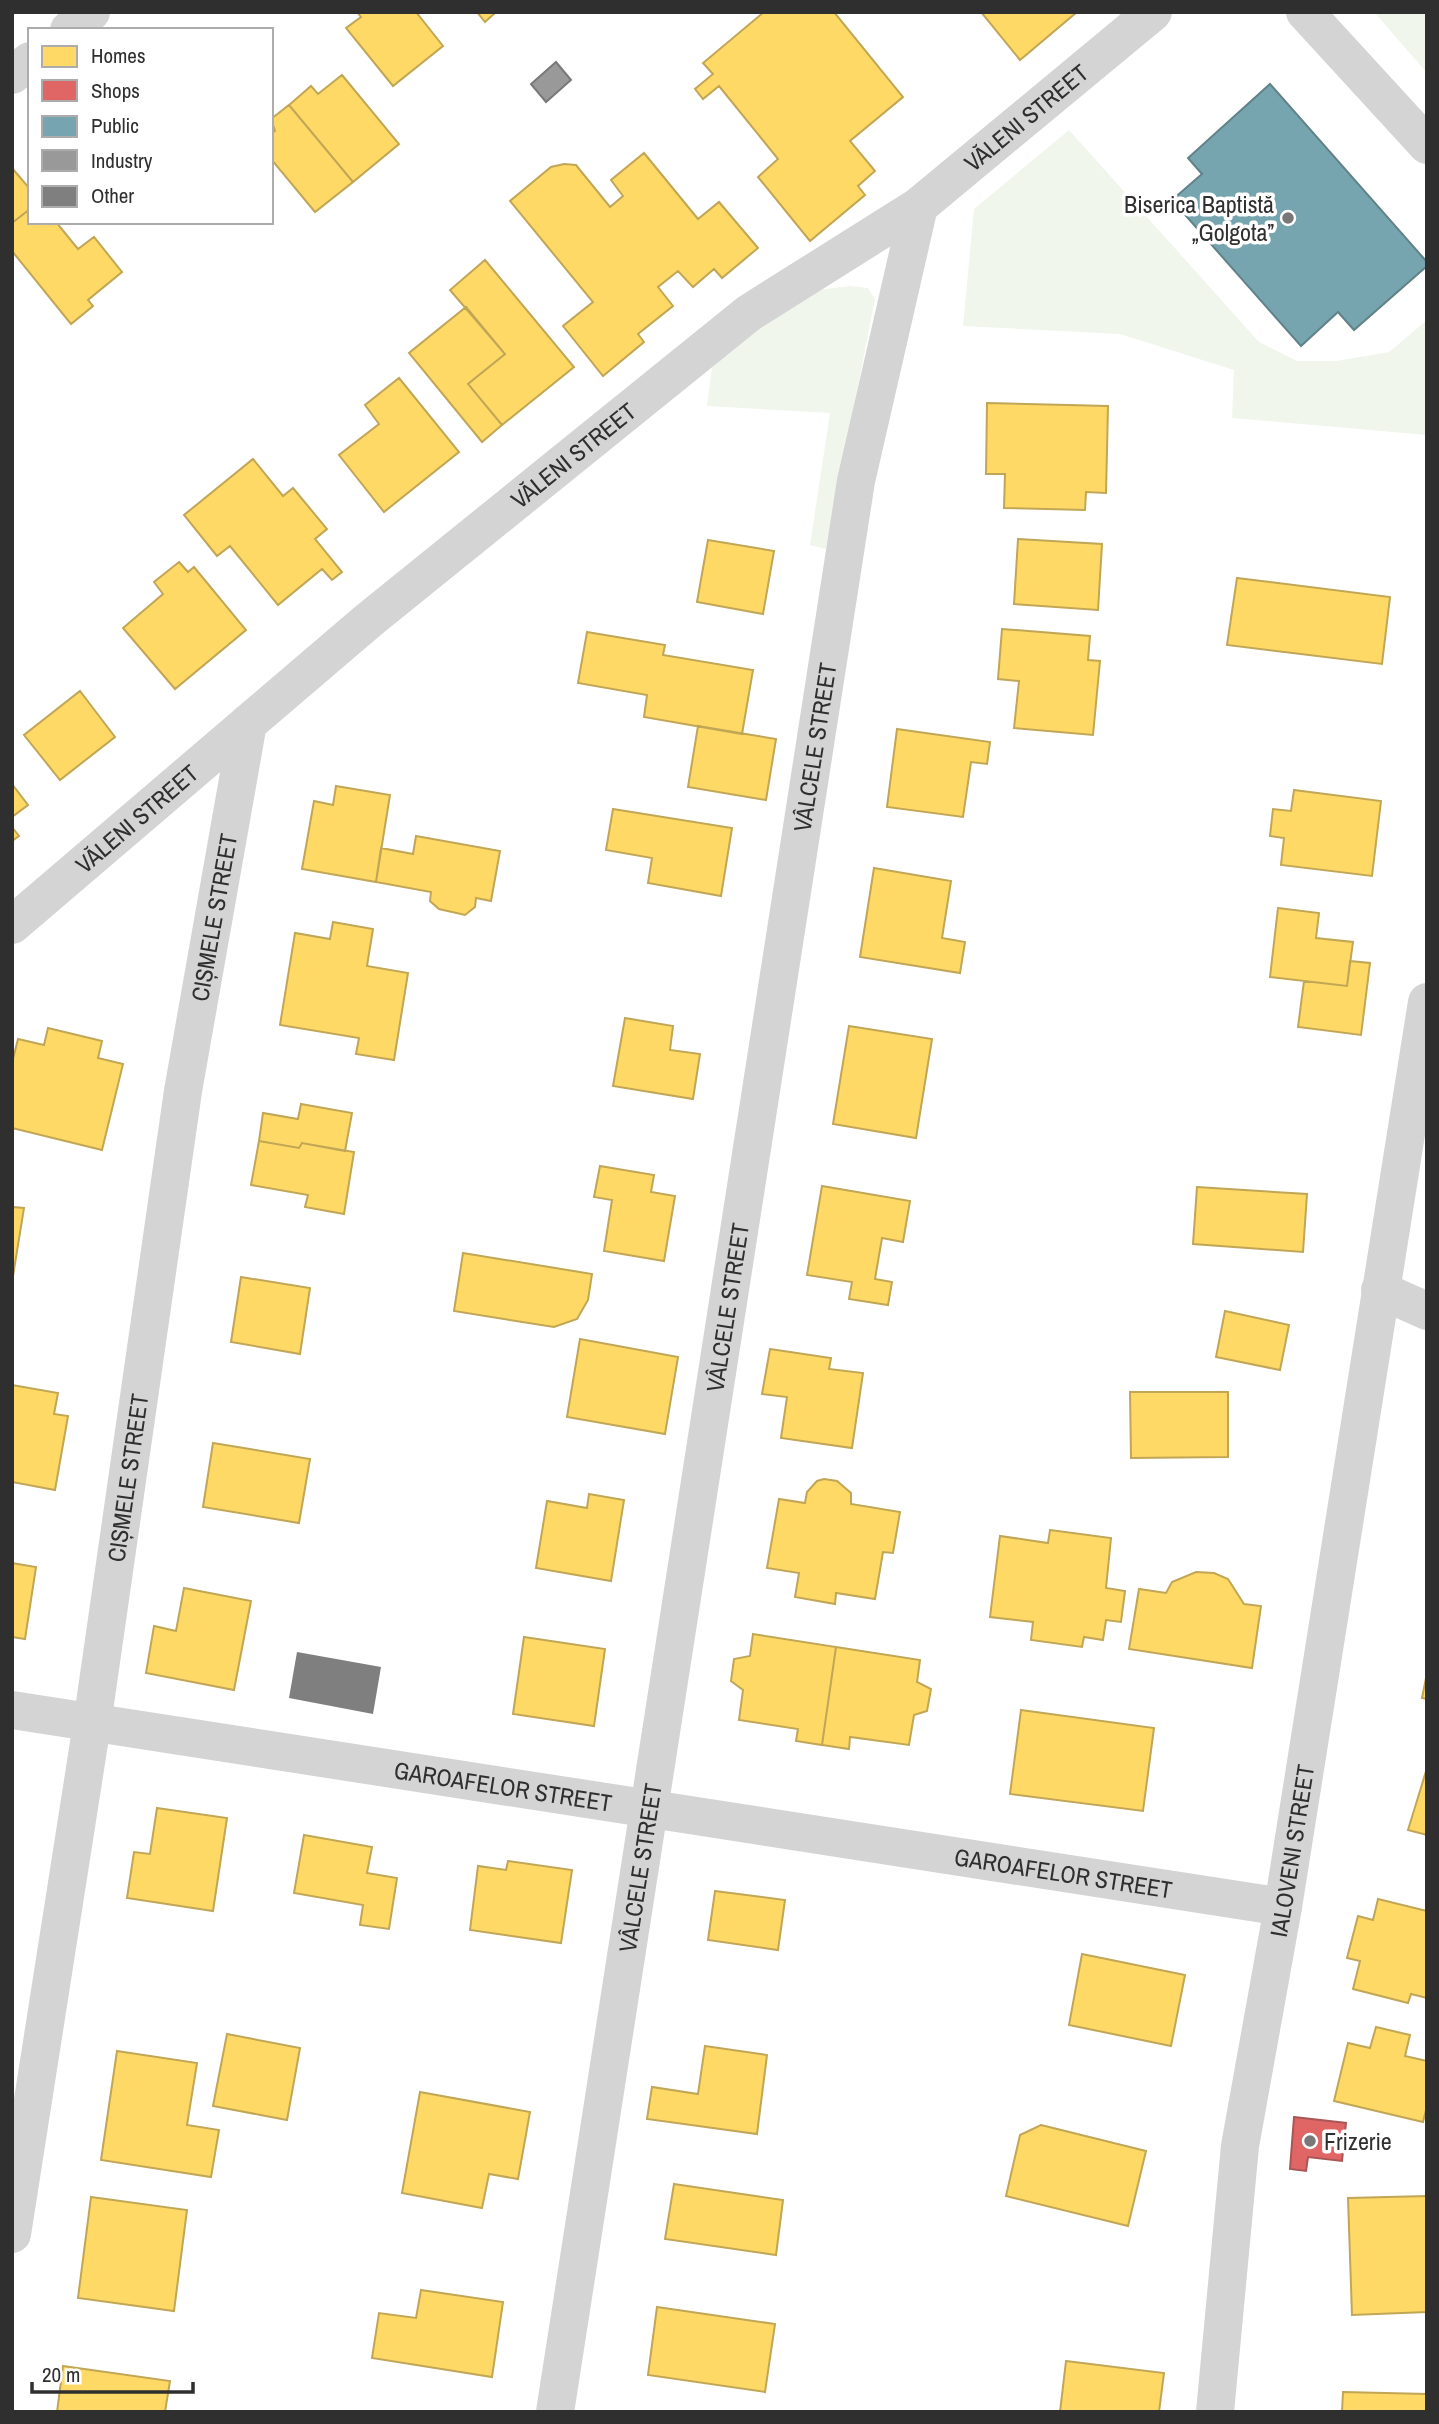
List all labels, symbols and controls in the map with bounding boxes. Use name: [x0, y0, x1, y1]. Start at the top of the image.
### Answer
legend: [28, 28, 273, 224]
text: Homes: [91, 41, 146, 70]
street label: VĂLENI STREET: [957, 56, 1095, 178]
text: Shops: [91, 76, 140, 105]
text: Public: [91, 111, 139, 140]
text: Industry: [91, 146, 153, 175]
text: Other: [91, 181, 134, 210]
place label: Biserica Baptistă „Golgota”: [1124, 188, 1274, 248]
marker: Biserica Baptistă „Golgota”: [1280, 210, 1296, 226]
street label: VĂLENI STREET: [504, 395, 642, 515]
street label: VÂLCELE STREET: [786, 660, 843, 834]
street label: VĂLENI STREET: [69, 757, 205, 880]
street label: CIȘMELE STREET: [183, 831, 244, 1004]
street label: VÂLCELE STREET: [698, 1221, 756, 1394]
street label: CIȘMELE STREET: [99, 1392, 155, 1564]
street label: GAROAFELOR STREET: [392, 1753, 614, 1819]
street label: IALOVENI STREET: [1262, 1762, 1321, 1939]
street label: VÂLCELE STREET: [611, 1781, 669, 1954]
street label: GAROAFELOR STREET: [952, 1840, 1175, 1906]
place label: Frizerie: [1324, 2125, 1392, 2157]
marker: Frizerie: [1302, 2133, 1318, 2149]
scale bar: [32, 2350, 192, 2394]
text: 20 m: [42, 2360, 80, 2389]

